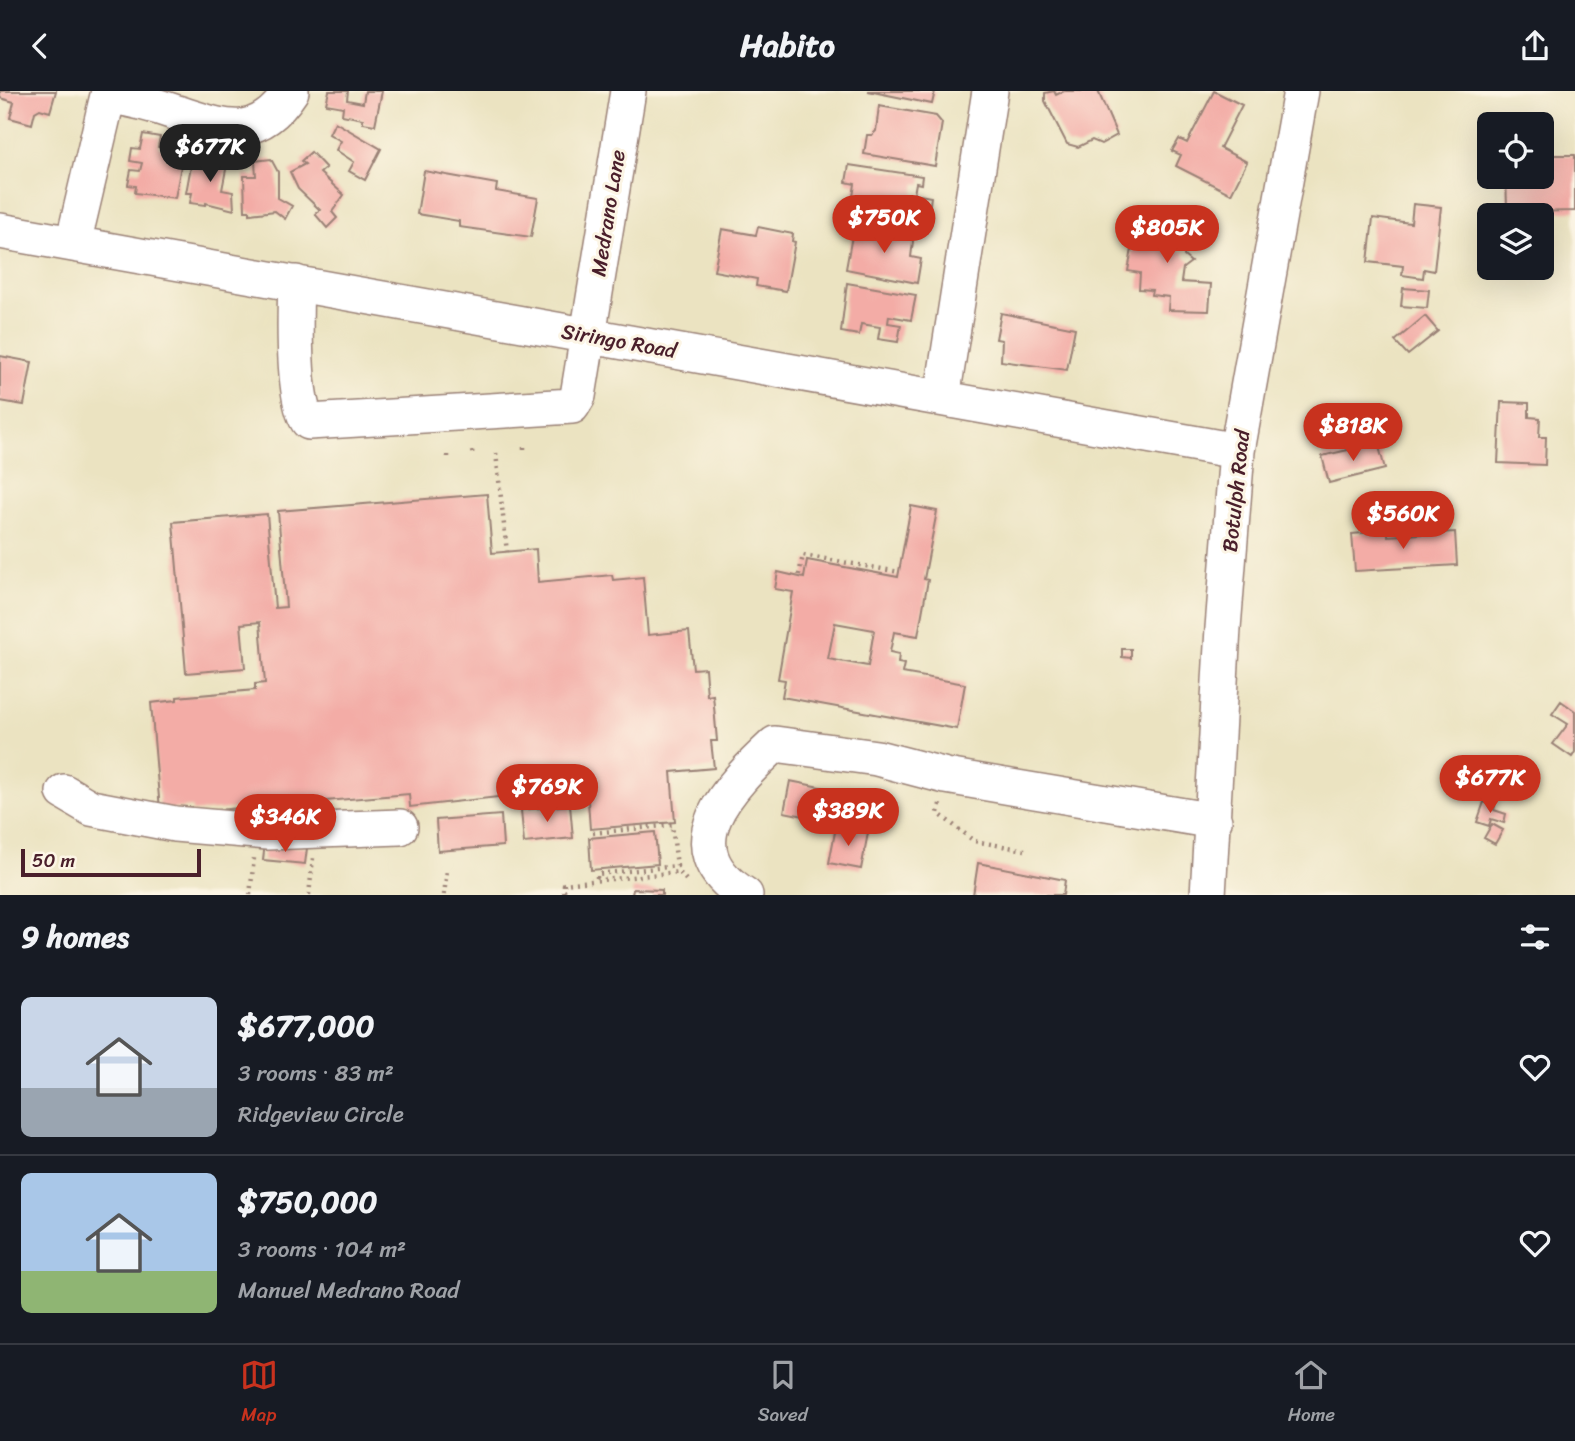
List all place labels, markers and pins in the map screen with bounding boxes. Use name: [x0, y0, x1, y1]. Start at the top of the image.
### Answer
pin: $677K: [161, 125, 259, 184]
pin: $750K: [835, 195, 933, 255]
pin: $805K: [1118, 205, 1216, 265]
pin: $818K: [1304, 403, 1402, 463]
pin: $560K: [1354, 491, 1452, 551]
pin: $677K: [1441, 755, 1539, 815]
pin: $769K: [498, 765, 596, 824]
pin: $389K: [799, 789, 897, 848]
pin: $346K: [236, 795, 334, 854]

